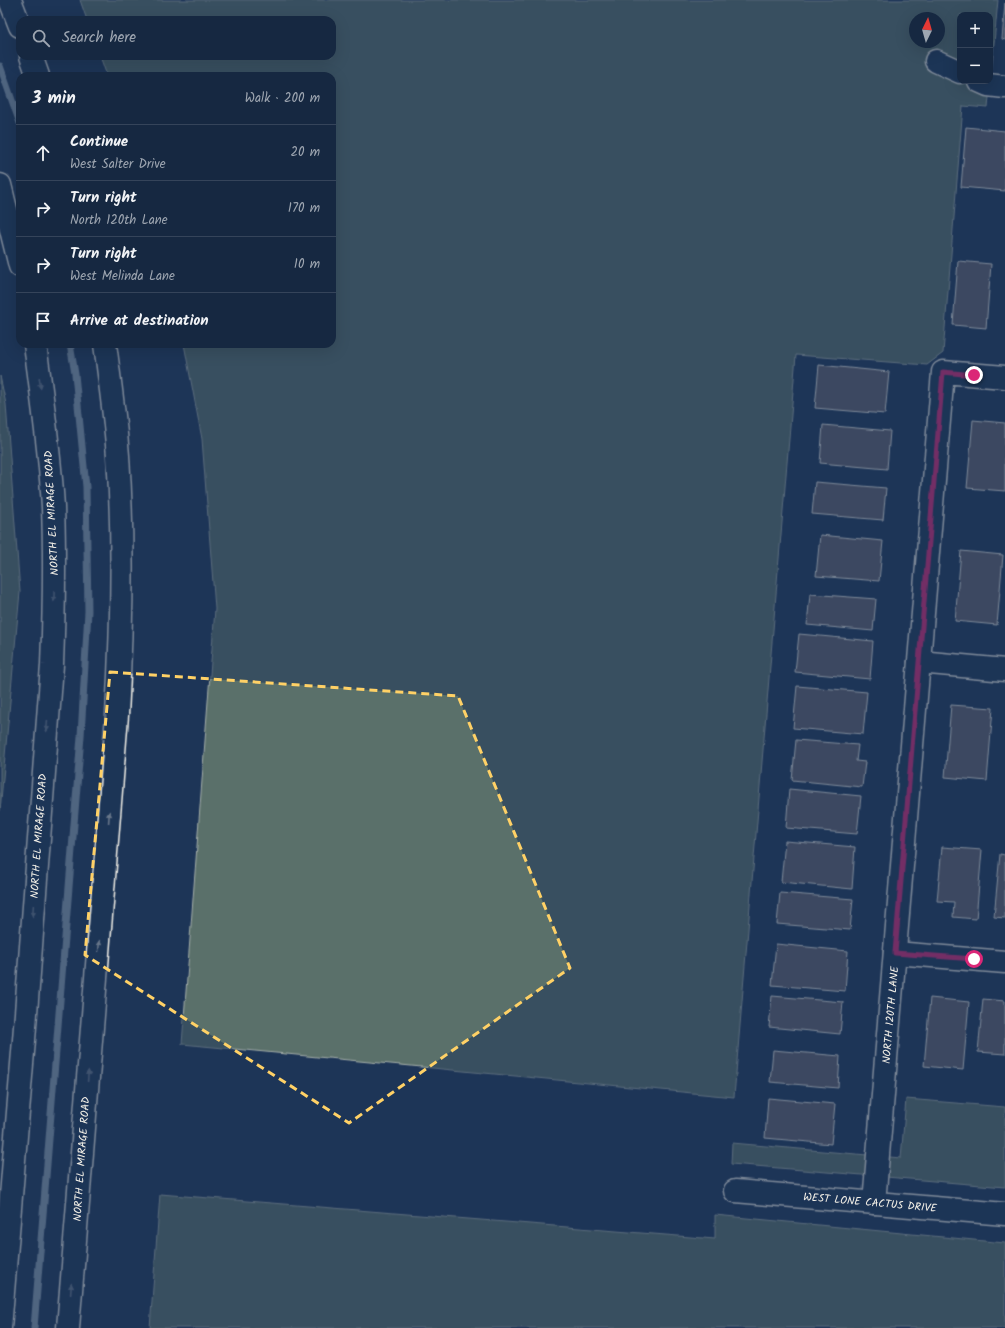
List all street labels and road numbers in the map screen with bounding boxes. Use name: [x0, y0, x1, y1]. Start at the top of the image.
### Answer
street label: NORTH EL MIRAGE ROAD: [40, 450, 64, 576]
street label: NORTH EL MIRAGE ROAD: [26, 773, 52, 899]
street label: NORTH 120TH LANE: [878, 965, 904, 1065]
street label: NORTH EL MIRAGE ROAD: [69, 1096, 95, 1222]
street label: WEST LONE CACTUS DRIVE: [802, 1188, 938, 1218]

